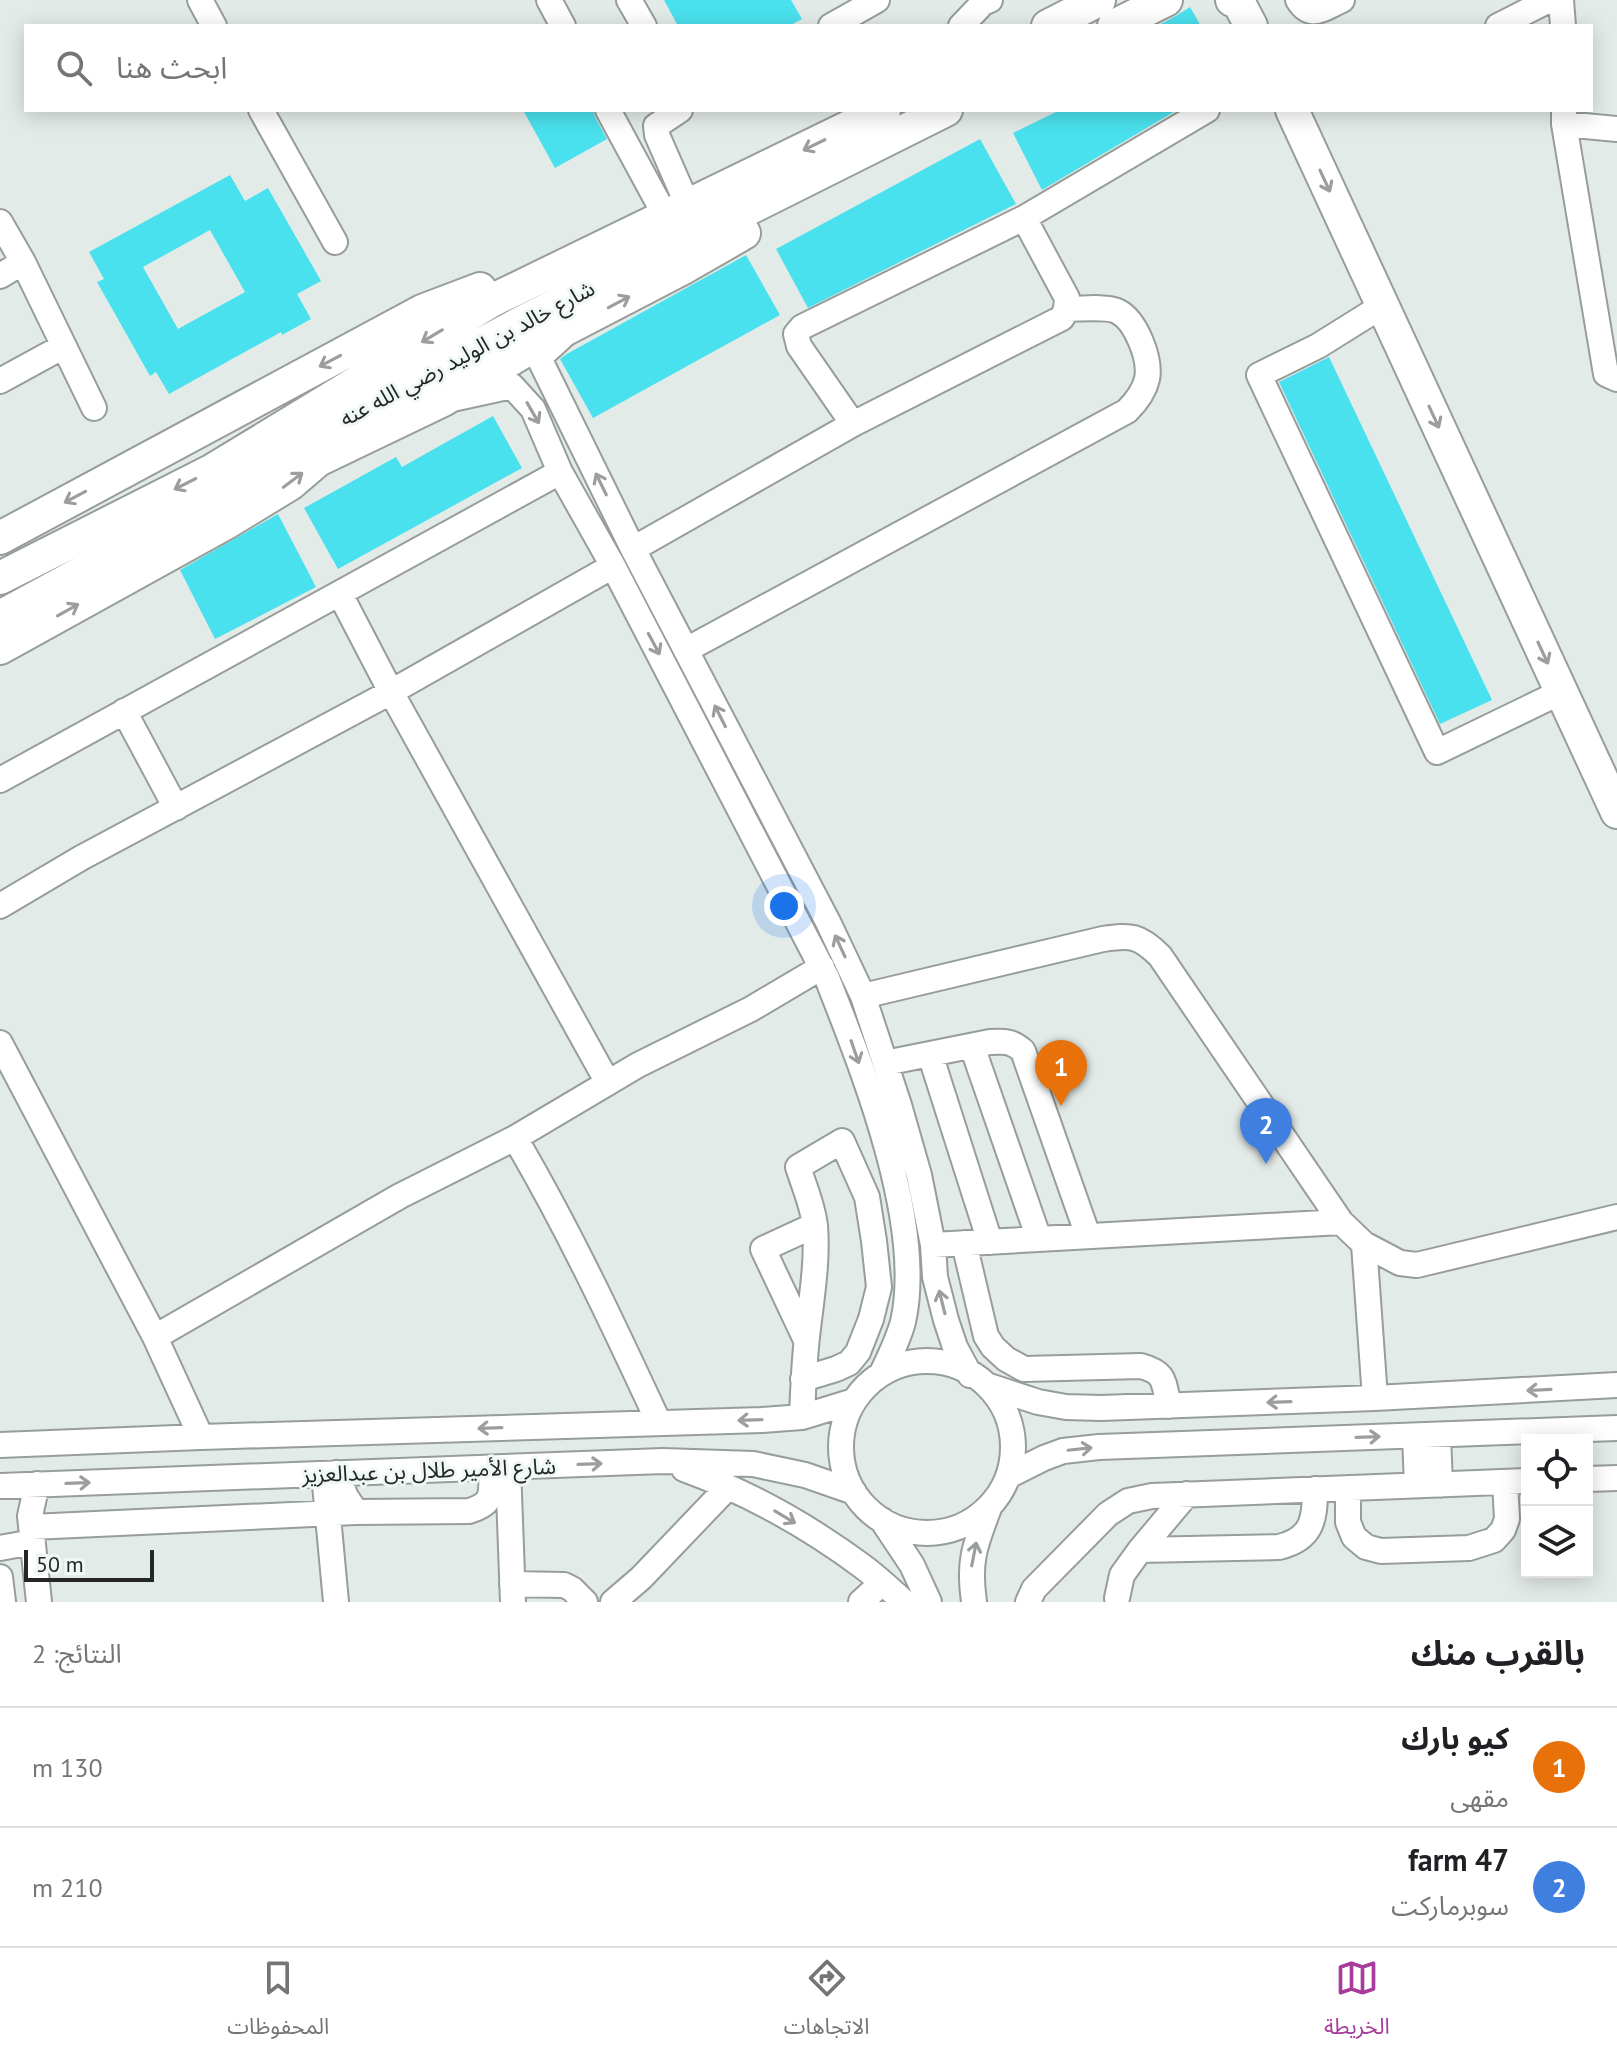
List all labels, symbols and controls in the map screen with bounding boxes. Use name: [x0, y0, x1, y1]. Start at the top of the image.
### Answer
search box: [24, 24, 1593, 112]
icon: search: [52, 46, 96, 90]
text: ابحث هنا: [116, 47, 227, 86]
one-way arrow: [803, 138, 827, 153]
one-way arrow: [1318, 169, 1333, 193]
street label: شارع خالد بن الوليد رضي الله عنه: [335, 274, 601, 435]
one-way arrow: [607, 294, 630, 310]
one-way arrow: [421, 328, 444, 344]
one-way arrow: [318, 354, 342, 370]
one-way arrow: [525, 401, 541, 424]
one-way arrow: [1427, 405, 1442, 429]
one-way arrow: [282, 472, 303, 489]
one-way arrow: [593, 473, 608, 497]
one-way arrow: [173, 477, 197, 492]
one-way arrow: [64, 489, 88, 505]
one-way arrow: [56, 602, 80, 617]
one-way arrow: [646, 631, 662, 655]
one-way arrow: [1536, 640, 1551, 664]
one-way arrow: [711, 704, 727, 728]
your location: [764, 886, 804, 926]
one-way arrow: [831, 935, 846, 959]
one-way arrow: [849, 1039, 864, 1064]
pin: 1: [1035, 1040, 1087, 1106]
pin: 2: [1240, 1098, 1292, 1164]
one-way arrow: [933, 1290, 948, 1316]
one-way arrow: [1526, 1382, 1553, 1397]
one-way arrow: [1266, 1394, 1293, 1409]
one-way arrow: [737, 1413, 764, 1428]
one-way arrow: [477, 1420, 504, 1436]
one-way arrow: [1354, 1430, 1381, 1445]
map controls: [1521, 1434, 1593, 1578]
button: locate: [1521, 1434, 1593, 1506]
one-way arrow: [1067, 1441, 1092, 1456]
street label: شارع الأمير طلال بن عبدالعزيز: [300, 1452, 557, 1491]
one-way arrow: [576, 1456, 603, 1471]
one-way arrow: [64, 1475, 91, 1490]
button: layers: [1521, 1506, 1593, 1578]
one-way arrow: [773, 1509, 796, 1525]
one-way arrow: [968, 1542, 983, 1567]
scale bar: [24, 1546, 154, 1582]
text: 50 m: [36, 1550, 84, 1578]
text: بالقرب منك: [1411, 1630, 1585, 1674]
text: النتائج: 2: [32, 1637, 122, 1670]
text: كيو بارك: [1401, 1718, 1509, 1757]
text: 130 m: [32, 1751, 103, 1784]
text: 1: [1552, 1751, 1566, 1784]
text: مقهى: [1450, 1781, 1509, 1814]
text: farm 47: [1408, 1840, 1509, 1879]
text: 210 m: [32, 1871, 103, 1904]
text: 2: [1552, 1871, 1566, 1904]
text: سوبرماركت: [1391, 1889, 1509, 1922]
tab: المحفوظات: [227, 1956, 329, 2050]
tab: الاتجاهات: [784, 1956, 870, 2050]
tab: الخريطة: [1324, 1956, 1390, 2050]

